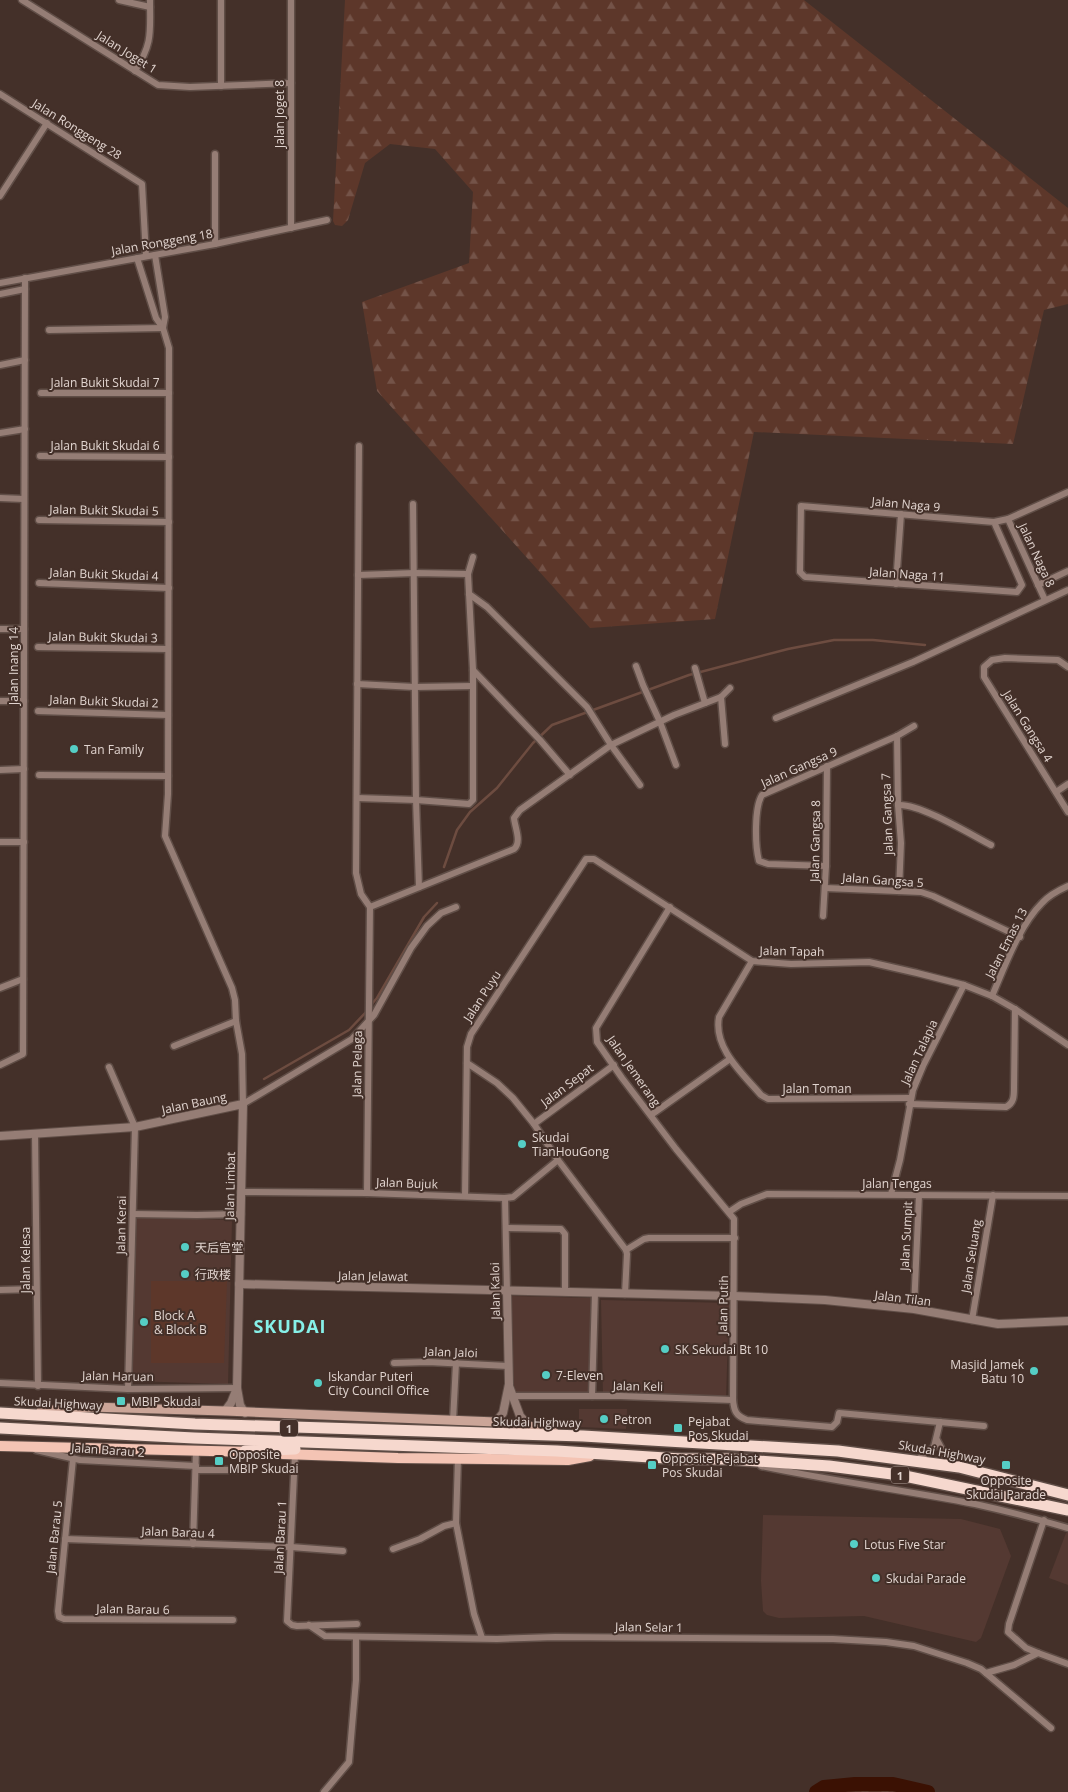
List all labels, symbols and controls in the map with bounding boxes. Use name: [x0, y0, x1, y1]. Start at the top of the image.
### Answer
street label: Jalan Joget 1: [93, 26, 160, 77]
street label: Jalan Joget 8: [271, 80, 288, 149]
street label: Jalan Ronggeng 28: [28, 94, 125, 163]
street label: Jalan Ronggeng 18: [109, 225, 214, 259]
street label: Jalan Bukit Skudai 7: [49, 374, 160, 391]
street label: Jalan Bukit Skudai 6: [49, 437, 160, 454]
street label: Jalan Naga 9: [870, 492, 941, 515]
street label: Jalan Bukit Skudai 5: [48, 501, 159, 519]
street label: Jalan Naga 8: [1014, 519, 1059, 590]
street label: Jalan Naga 11: [868, 563, 945, 585]
street label: Jalan Bukit Skudai 4: [48, 564, 159, 584]
street label: Jalan Inang 14: [5, 627, 22, 706]
street label: Jalan Bukit Skudai 3: [47, 628, 158, 646]
street label: Jalan Gangsa 4: [999, 686, 1057, 765]
street label: Jalan Bukit Skudai 2: [48, 691, 159, 711]
place label: Tan Family: [84, 741, 145, 758]
marker: Tan Family: [68, 743, 80, 755]
street label: Jalan Gangsa 9: [757, 743, 840, 792]
street label: Jalan Gangsa 7: [877, 773, 897, 856]
street label: Jalan Gangsa 8: [806, 800, 824, 883]
street label: Jalan Gangsa 5: [841, 869, 924, 891]
street label: Jalan Emas 13: [980, 905, 1031, 982]
street label: Jalan Tapah: [758, 942, 825, 960]
street label: Jalan Puyu: [459, 967, 505, 1026]
street label: Jalan Talapia: [896, 1017, 942, 1088]
street label: Jalan Pelaga: [348, 1030, 366, 1099]
street label: Jalan Jemerang: [603, 1031, 665, 1110]
street label: Jalan Sepat: [536, 1060, 597, 1111]
street label: Jalan Toman: [781, 1080, 852, 1097]
street label: Jalan Baung: [159, 1088, 228, 1118]
place label: Skudai TianHouGong: [532, 1129, 609, 1160]
marker: Skudai TianHouGong: [516, 1138, 528, 1150]
street label: Jalan Limbat: [221, 1151, 239, 1222]
street label: Jalan Bujuk: [375, 1173, 439, 1193]
street label: Jalan Tengas: [861, 1175, 932, 1192]
street label: Jalan Kerai: [112, 1195, 130, 1256]
street label: Jalan Sumpit: [896, 1201, 916, 1272]
street label: Jalan Seluang: [957, 1217, 985, 1295]
street label: Jalan Kelesa: [17, 1227, 34, 1294]
place label: 天后宫堂: [195, 1239, 243, 1256]
marker: 天后宫堂: [179, 1241, 191, 1253]
street label: Jalan Kaloi: [486, 1262, 504, 1321]
place label: 行政楼: [195, 1266, 231, 1283]
street label: Jalan Jelawat: [337, 1267, 408, 1285]
marker: 行政楼: [179, 1268, 191, 1280]
street label: Jalan Putih: [714, 1275, 732, 1336]
street label: Jalan Tilan: [873, 1286, 932, 1310]
place label: Block A & Block B: [154, 1307, 207, 1338]
district label: SKUDAI: [253, 1314, 327, 1338]
marker: Block A & Block B: [138, 1316, 150, 1328]
place label: SK Sekudai Bt 10: [675, 1341, 768, 1358]
street label: Jalan Jaloi: [423, 1343, 478, 1361]
marker: SK Sekudai Bt 10: [659, 1343, 671, 1355]
place label: Masjid Jamek Batu 10: [950, 1356, 1025, 1387]
marker: Masjid Jamek Batu 10: [1028, 1365, 1040, 1377]
street label: Jalan Haruan: [81, 1367, 154, 1385]
place label: 7-Eleven: [556, 1367, 603, 1384]
place label: Iskandar Puteri City Council Office: [328, 1368, 430, 1399]
marker: 7-Eleven: [540, 1369, 552, 1381]
marker: Iskandar Puteri City Council Office: [312, 1377, 324, 1389]
street label: Jalan Keli: [612, 1377, 663, 1395]
street label: Skudai Highway: [14, 1392, 103, 1414]
place label: MBIP Skudai: [131, 1393, 201, 1410]
marker: MBIP Skudai: [115, 1395, 127, 1407]
place label: Petron: [614, 1411, 652, 1428]
street label: Skudai Highway: [493, 1413, 582, 1431]
marker: Petron: [598, 1413, 610, 1425]
place label: Pejabat Pos Skudai: [688, 1413, 749, 1444]
road number: 1: [280, 1420, 298, 1436]
marker: Pejabat Pos Skudai: [672, 1422, 684, 1434]
street label: Skudai Highway: [897, 1436, 988, 1468]
street label: Jalan Barau 2: [70, 1439, 145, 1461]
place label: Opposite MBIP Skudai: [229, 1446, 299, 1477]
place label: Opposite Pejabat Pos Skudai: [662, 1450, 758, 1481]
marker: Opposite MBIP Skudai: [213, 1455, 225, 1467]
marker: Opposite Pejabat Pos Skudai: [646, 1459, 658, 1471]
marker: Opposite Skudai Parade: [1000, 1459, 1012, 1471]
road number: 1: [891, 1466, 909, 1484]
place label: Opposite Skudai Parade: [966, 1472, 1046, 1503]
street label: Jalan Barau 5: [42, 1499, 66, 1575]
street label: Jalan Barau 1: [270, 1500, 290, 1575]
street label: Jalan Barau 4: [140, 1522, 215, 1542]
place label: Lotus Five Star: [864, 1536, 946, 1553]
marker: Lotus Five Star: [848, 1538, 860, 1550]
place label: Skudai Parade: [886, 1570, 966, 1587]
marker: Skudai Parade: [870, 1572, 882, 1584]
street label: Jalan Barau 6: [95, 1600, 170, 1618]
street label: Jalan Selar 1: [614, 1618, 683, 1636]

